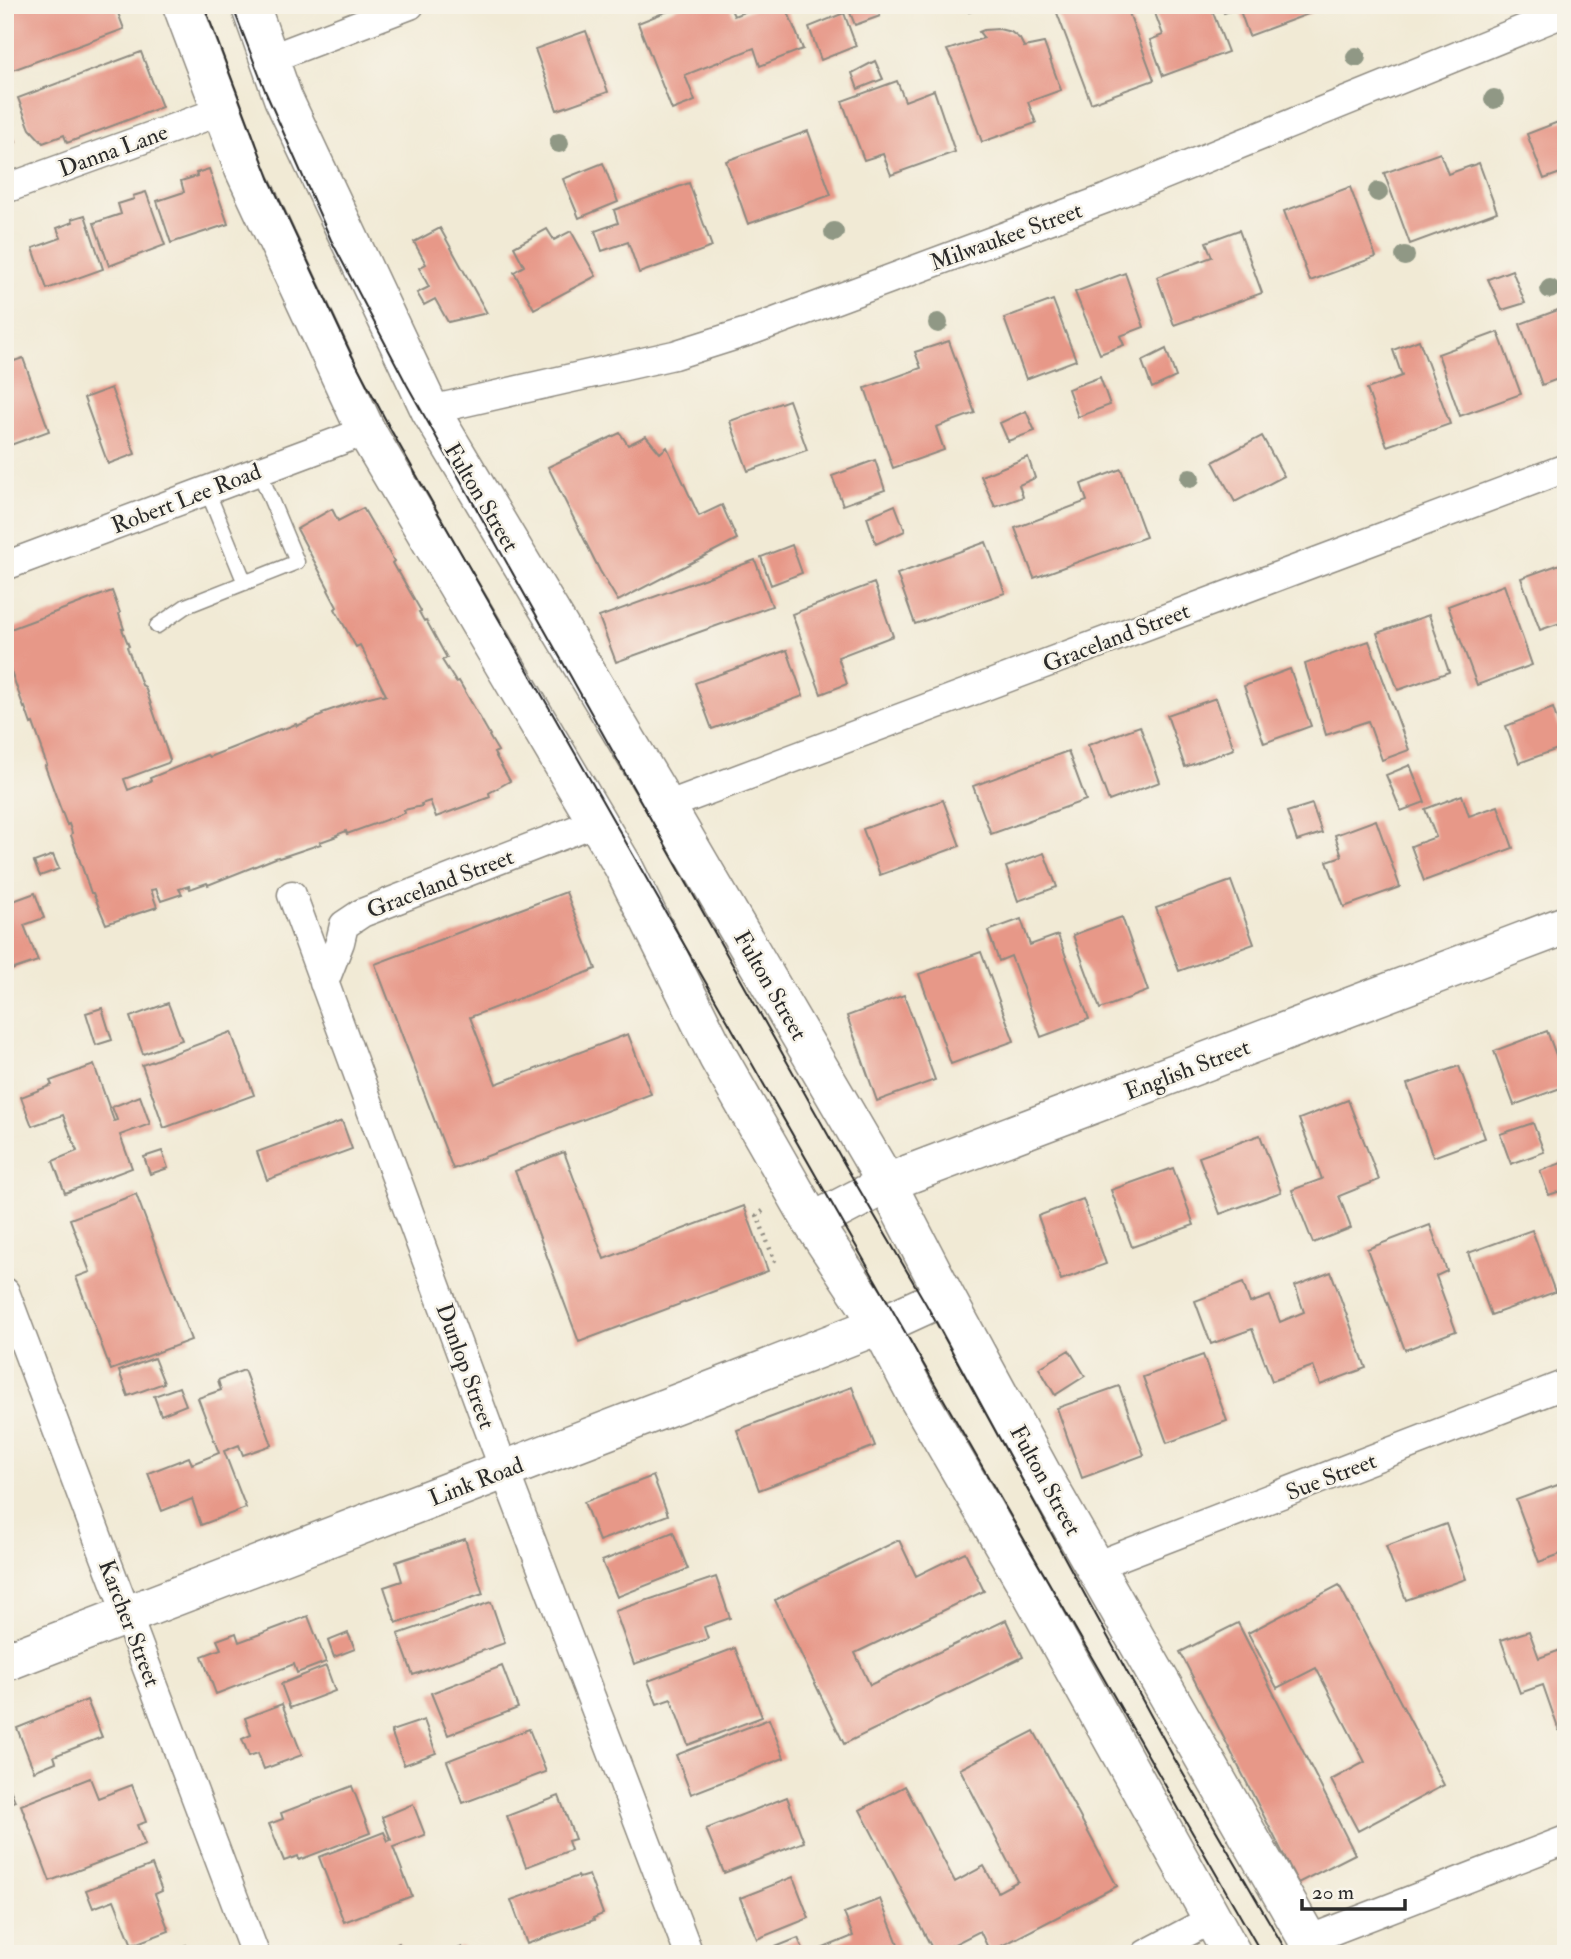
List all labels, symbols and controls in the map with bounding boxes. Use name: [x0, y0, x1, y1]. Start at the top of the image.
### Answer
street label: Danna Lane: [55, 117, 172, 184]
street label: Milwaukee Street: [926, 196, 1086, 277]
street label: Fulton Street: [438, 437, 525, 557]
street label: Robert Lee Road: [107, 457, 265, 540]
street label: Graceland Street: [1039, 596, 1194, 679]
street label: Graceland Street: [363, 842, 518, 925]
street label: Fulton Street: [727, 925, 814, 1045]
street label: English Street: [1120, 1032, 1254, 1107]
street label: Dunlop Street: [429, 1300, 502, 1433]
street label: Fulton Street: [1003, 1420, 1088, 1541]
street label: Sue Street: [1282, 1446, 1380, 1507]
street label: Link Road: [425, 1450, 527, 1513]
street label: Karcher Street: [92, 1556, 167, 1691]
scale bar: [1302, 1868, 1405, 1912]
text: 20 m: [1312, 1879, 1354, 1906]

